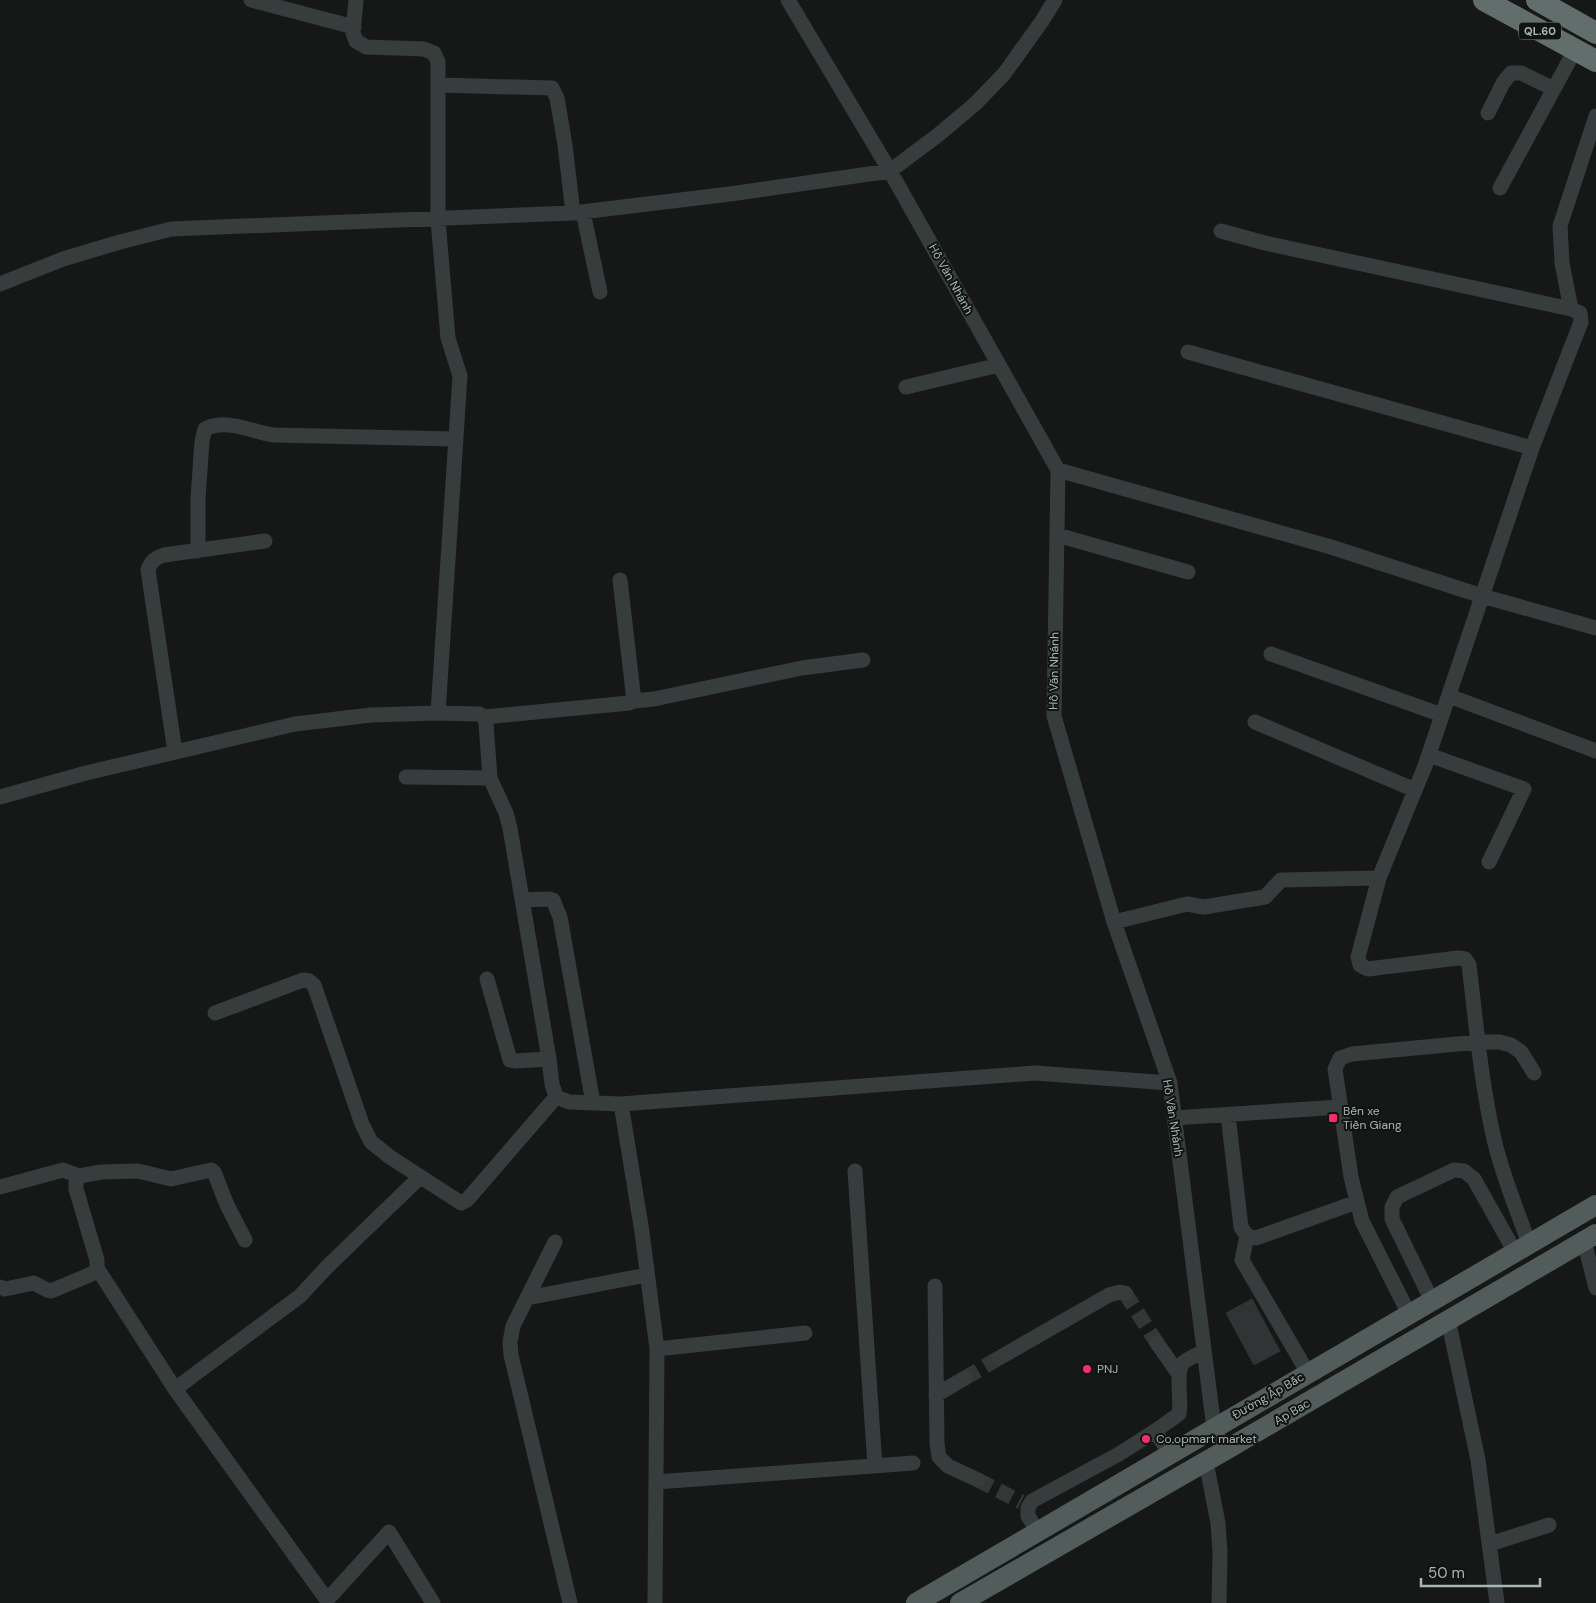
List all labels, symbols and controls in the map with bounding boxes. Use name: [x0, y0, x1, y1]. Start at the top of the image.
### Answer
road number: QL.60: [1519, 22, 1561, 40]
street label: Hồ Văn Nhánh: [925, 241, 977, 317]
street label: Hồ Văn Nhánh: [1045, 632, 1063, 710]
street label: Hồ Văn Nhánh: [1159, 1078, 1187, 1158]
place label: Bến xe Tiền Giang: [1343, 1103, 1402, 1133]
marker: Bến xe Tiền Giang: [1327, 1112, 1339, 1124]
place label: PNJ: [1097, 1361, 1118, 1377]
marker: PNJ: [1081, 1363, 1093, 1375]
street label: Đường Ấp Bắc: [1229, 1369, 1307, 1423]
street label: Ap Bac: [1271, 1395, 1313, 1429]
place label: Co.opmart market: [1156, 1431, 1257, 1447]
marker: Co.opmart market: [1140, 1433, 1152, 1445]
scale bar: [1421, 1556, 1540, 1588]
text: 50 m: [1428, 1563, 1465, 1583]

